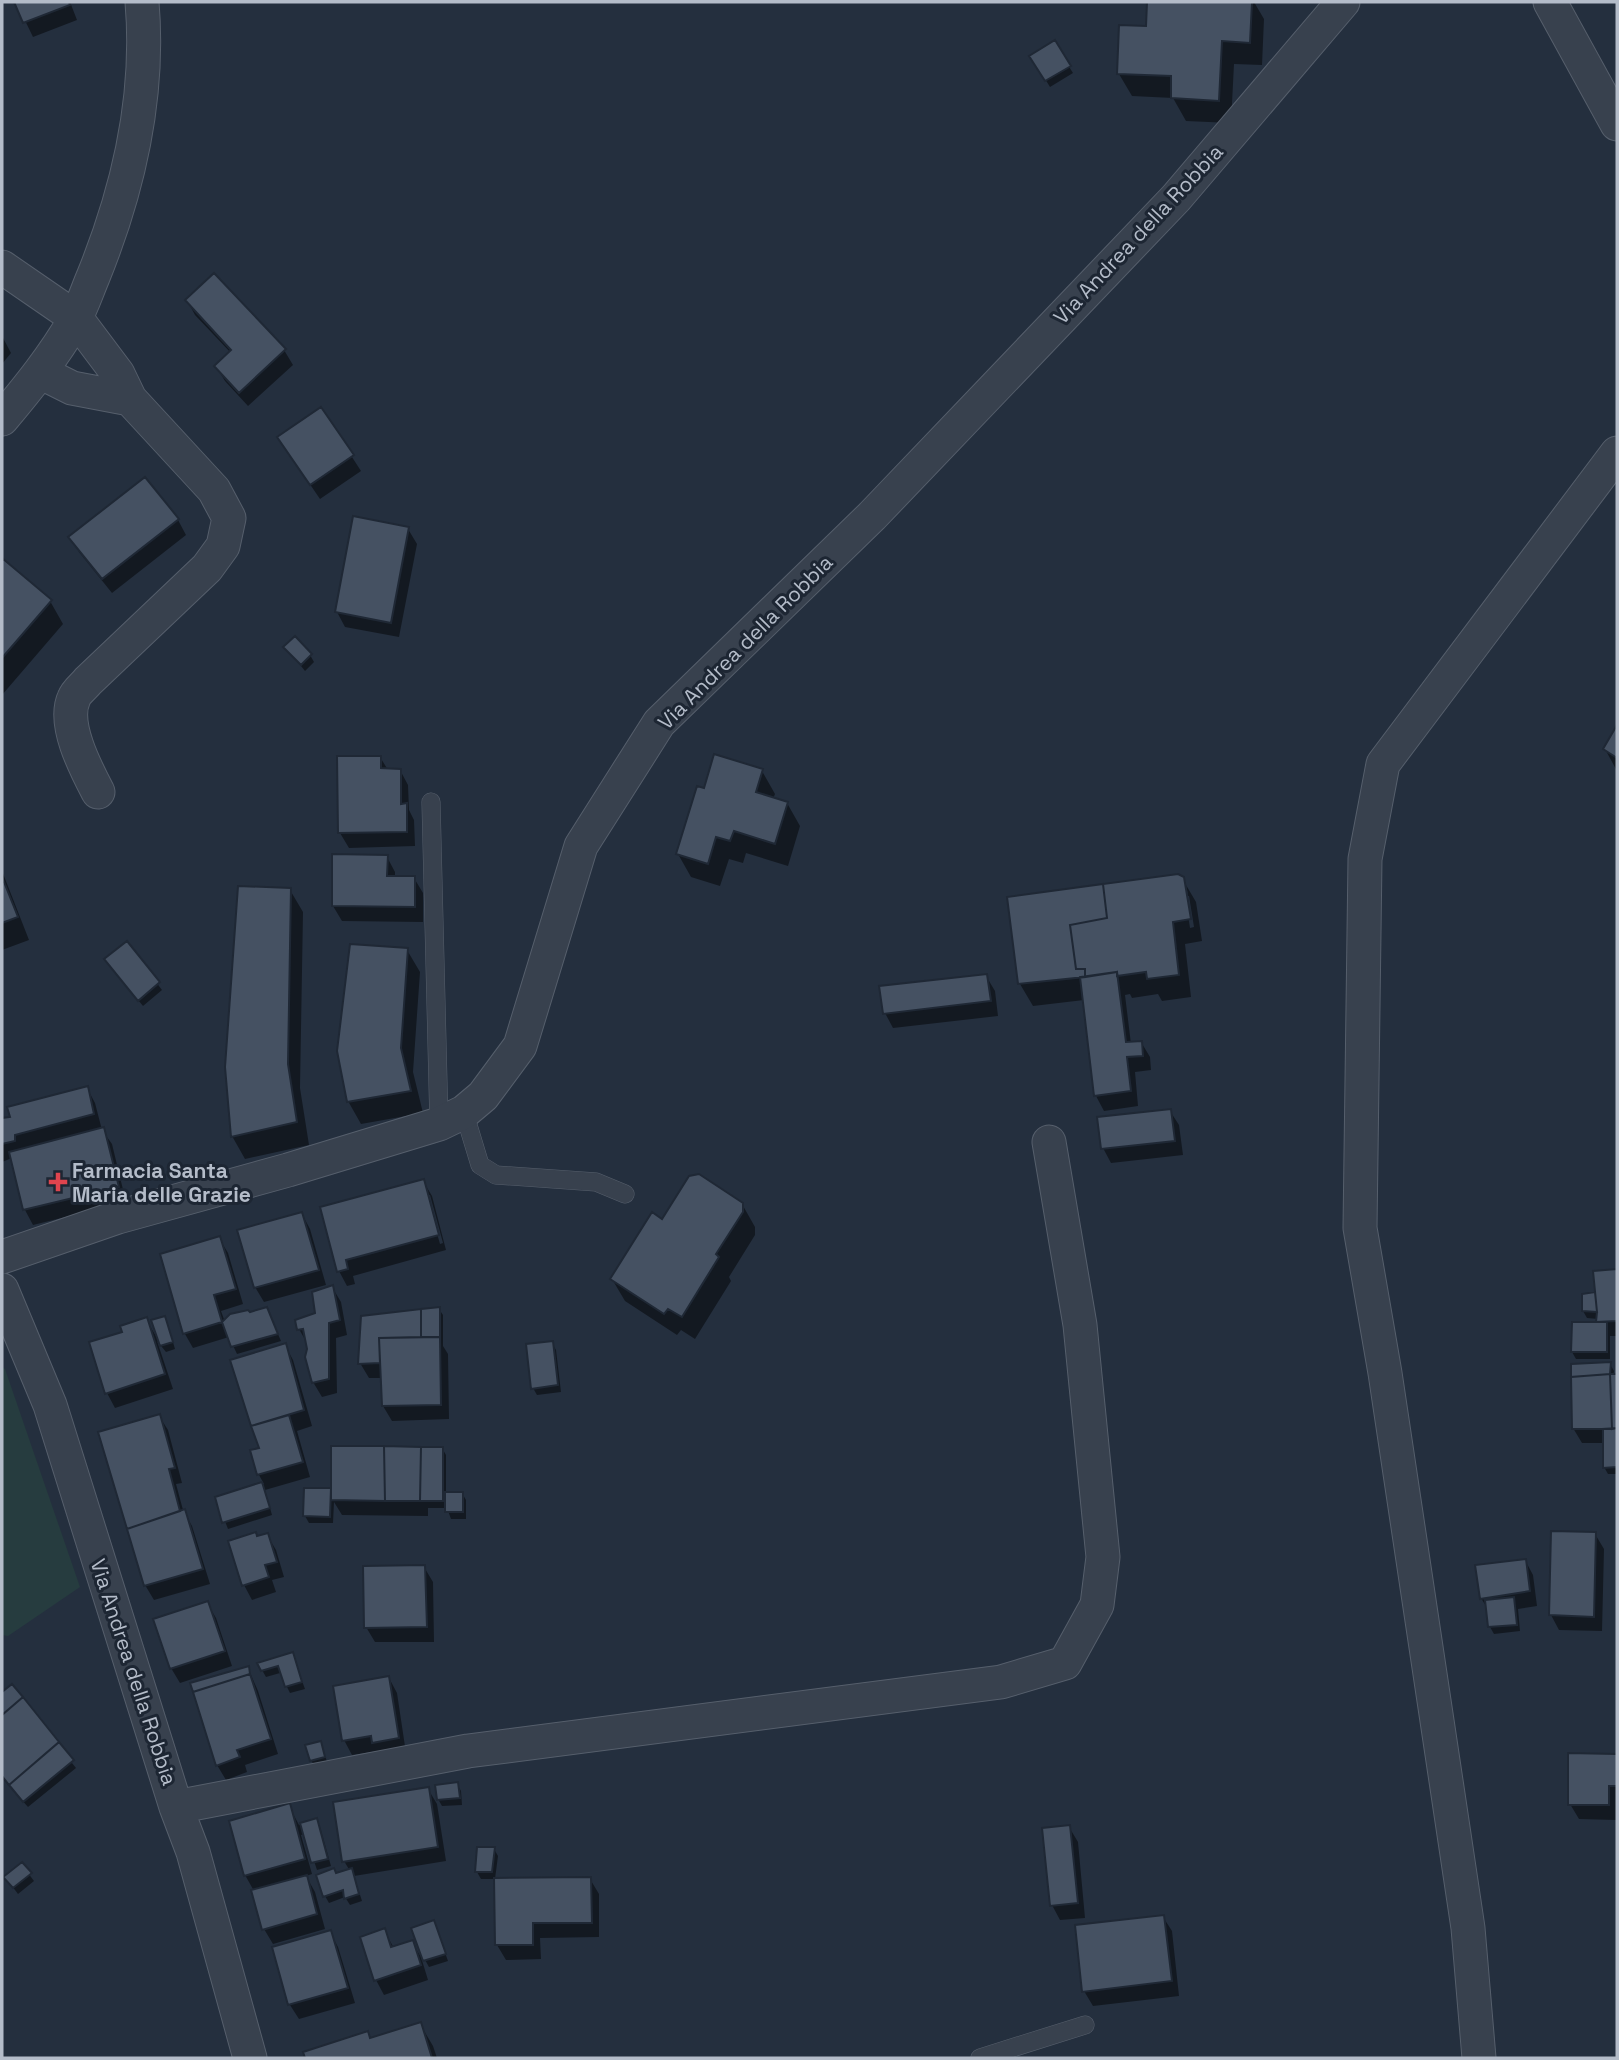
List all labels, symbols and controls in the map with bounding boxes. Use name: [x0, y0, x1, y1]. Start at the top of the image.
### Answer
street label: Via Andrea della Robbia: [1047, 138, 1229, 330]
street label: Via Andrea della Robbia: [652, 549, 838, 735]
place label: Farmacia Santa Maria delle Grazie: [72, 1157, 251, 1208]
marker: Farmacia Santa Maria delle Grazie: [50, 1174, 66, 1190]
street label: Via Andrea della Robbia: [85, 1555, 183, 1789]

